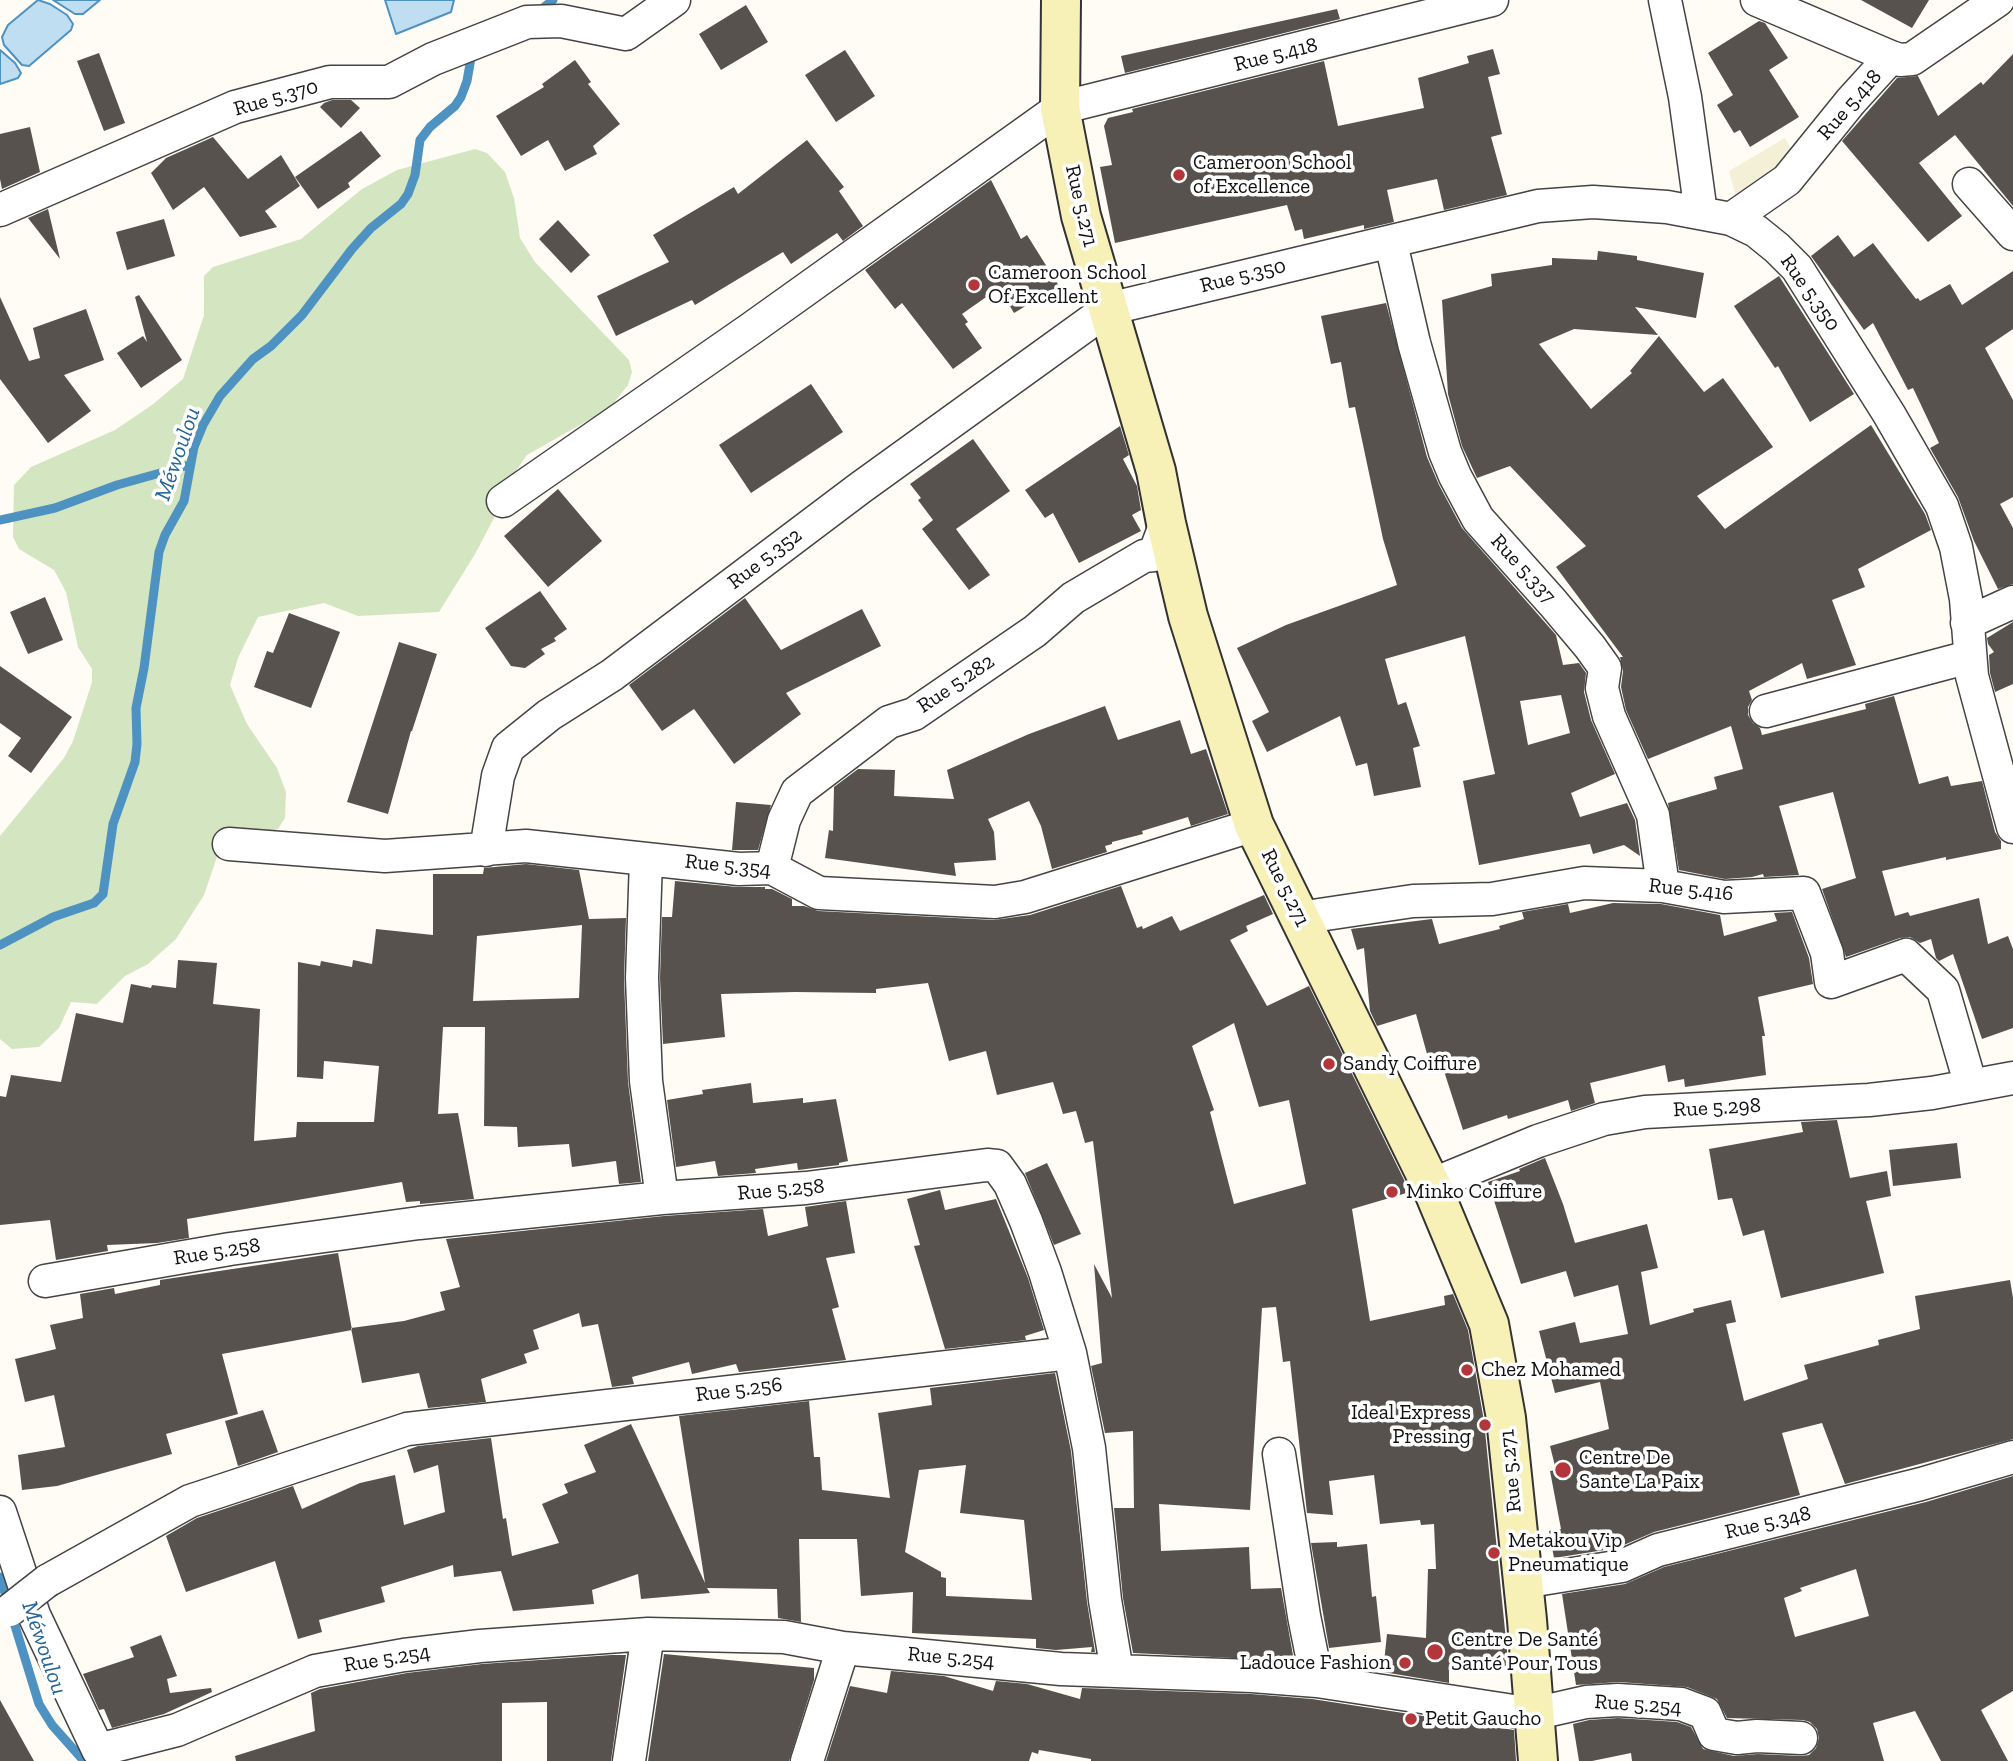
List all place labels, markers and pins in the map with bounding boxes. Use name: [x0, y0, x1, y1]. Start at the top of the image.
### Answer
place label: Cameroon School of Excellence: [1193, 150, 1352, 200]
marker: Cameroon School of Excellence: [1171, 167, 1187, 183]
place label: Cameroon School Of Excellent: [988, 260, 1147, 310]
marker: Cameroon School Of Excellent: [966, 277, 982, 293]
place label: Sandy Coiffure: [1343, 1051, 1477, 1077]
marker: Sandy Coiffure: [1321, 1056, 1337, 1072]
place label: Minko Coiffure: [1406, 1179, 1542, 1205]
marker: Minko Coiffure: [1384, 1184, 1400, 1200]
place label: Chez Mohamed: [1481, 1357, 1621, 1383]
marker: Chez Mohamed: [1459, 1362, 1475, 1378]
place label: Ideal Express Pressing: [1351, 1400, 1471, 1450]
marker: Ideal Express Pressing: [1477, 1417, 1493, 1433]
place label: Centre De Sante La Paix: [1579, 1445, 1700, 1495]
marker: Centre De Sante La Paix: [1553, 1460, 1573, 1480]
place label: Metakou Vip Pneumatique: [1508, 1528, 1629, 1578]
marker: Metakou Vip Pneumatique: [1486, 1545, 1502, 1561]
place label: Centre De Santé Santé Pour Tous: [1451, 1627, 1598, 1677]
marker: Centre De Santé Santé Pour Tous: [1425, 1642, 1445, 1662]
place label: Ladouce Fashion: [1240, 1650, 1391, 1676]
marker: Ladouce Fashion: [1397, 1655, 1413, 1671]
place label: Petit Gaucho: [1425, 1706, 1541, 1732]
marker: Petit Gaucho: [1403, 1711, 1419, 1727]

